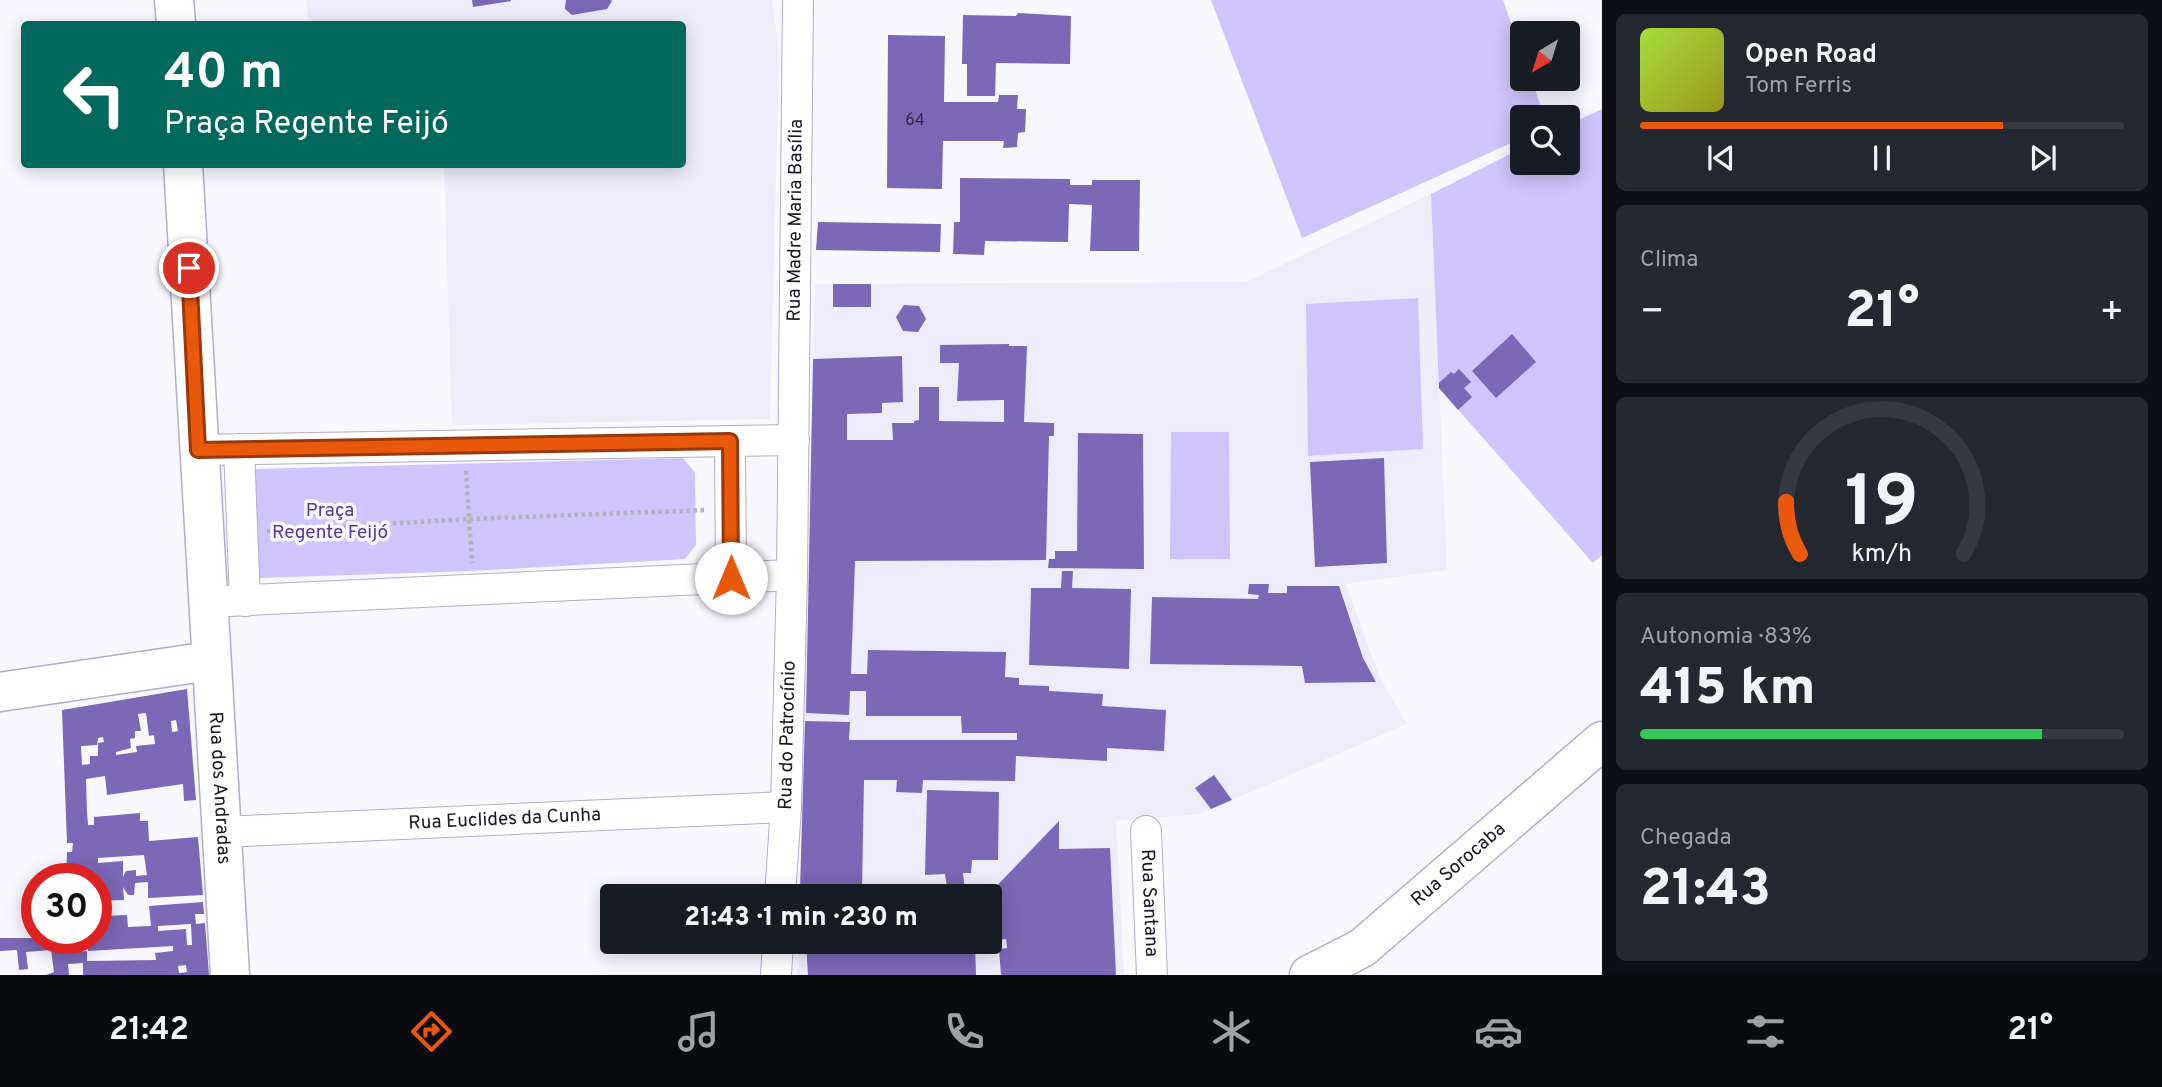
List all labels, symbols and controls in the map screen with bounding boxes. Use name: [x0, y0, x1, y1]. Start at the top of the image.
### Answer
north arrow: [1510, 21, 1580, 91]
map controls: [1510, 21, 1580, 175]
text: Open Road: [1745, 39, 1877, 72]
text: 40 m: [164, 44, 283, 106]
icon: left: [49, 49, 140, 140]
text: Tom Ferris: [1745, 72, 1852, 101]
text: Praça Regente Feijó: [164, 105, 449, 145]
button: search: [1510, 105, 1580, 175]
house number: 64: [905, 111, 925, 131]
street label: Rua Madre Maria Basília: [783, 119, 809, 322]
icon: previous: [1702, 139, 1740, 177]
icon: pause: [1863, 139, 1901, 177]
icon: next: [2024, 139, 2062, 177]
pin: [159, 238, 219, 298]
text: Clima: [1640, 246, 1698, 275]
icon: arrive: [170, 249, 208, 287]
text: 21°: [1845, 280, 1919, 346]
text: −: [1640, 289, 1665, 338]
text: +: [2099, 289, 2124, 338]
text: 19: [1845, 460, 1919, 552]
park label: Praça Regente Feijó: [272, 499, 388, 545]
text: km/h: [1852, 538, 1912, 570]
position arrow: [694, 541, 768, 615]
text: Autonomia · 83%: [1640, 623, 1812, 652]
text: 415 km: [1640, 657, 1816, 723]
street label: Rua do Patrocínio: [774, 660, 802, 810]
street label: Rua dos Andradas: [203, 711, 236, 865]
street label: Rua Euclides da Cunha: [408, 803, 602, 836]
street label: Rua Sorocaba: [1406, 817, 1511, 912]
text: Chegada: [1640, 824, 1732, 853]
street label: Rua Santana: [1135, 849, 1163, 957]
text: 21:43: [1640, 858, 1771, 924]
speed limit sign: 30: [21, 863, 112, 954]
text: 21:43 · 1 min · 230 m: [684, 902, 918, 935]
icon: directions: [407, 1007, 456, 1056]
icon: music: [674, 1007, 723, 1056]
icon: phone: [940, 1007, 989, 1056]
icon: climate: [1207, 1007, 1256, 1056]
icon: car: [1474, 1007, 1523, 1056]
icon: filters: [1741, 1007, 1790, 1056]
text: 21:42: [109, 1011, 189, 1051]
text: 21°: [2007, 1011, 2053, 1051]

